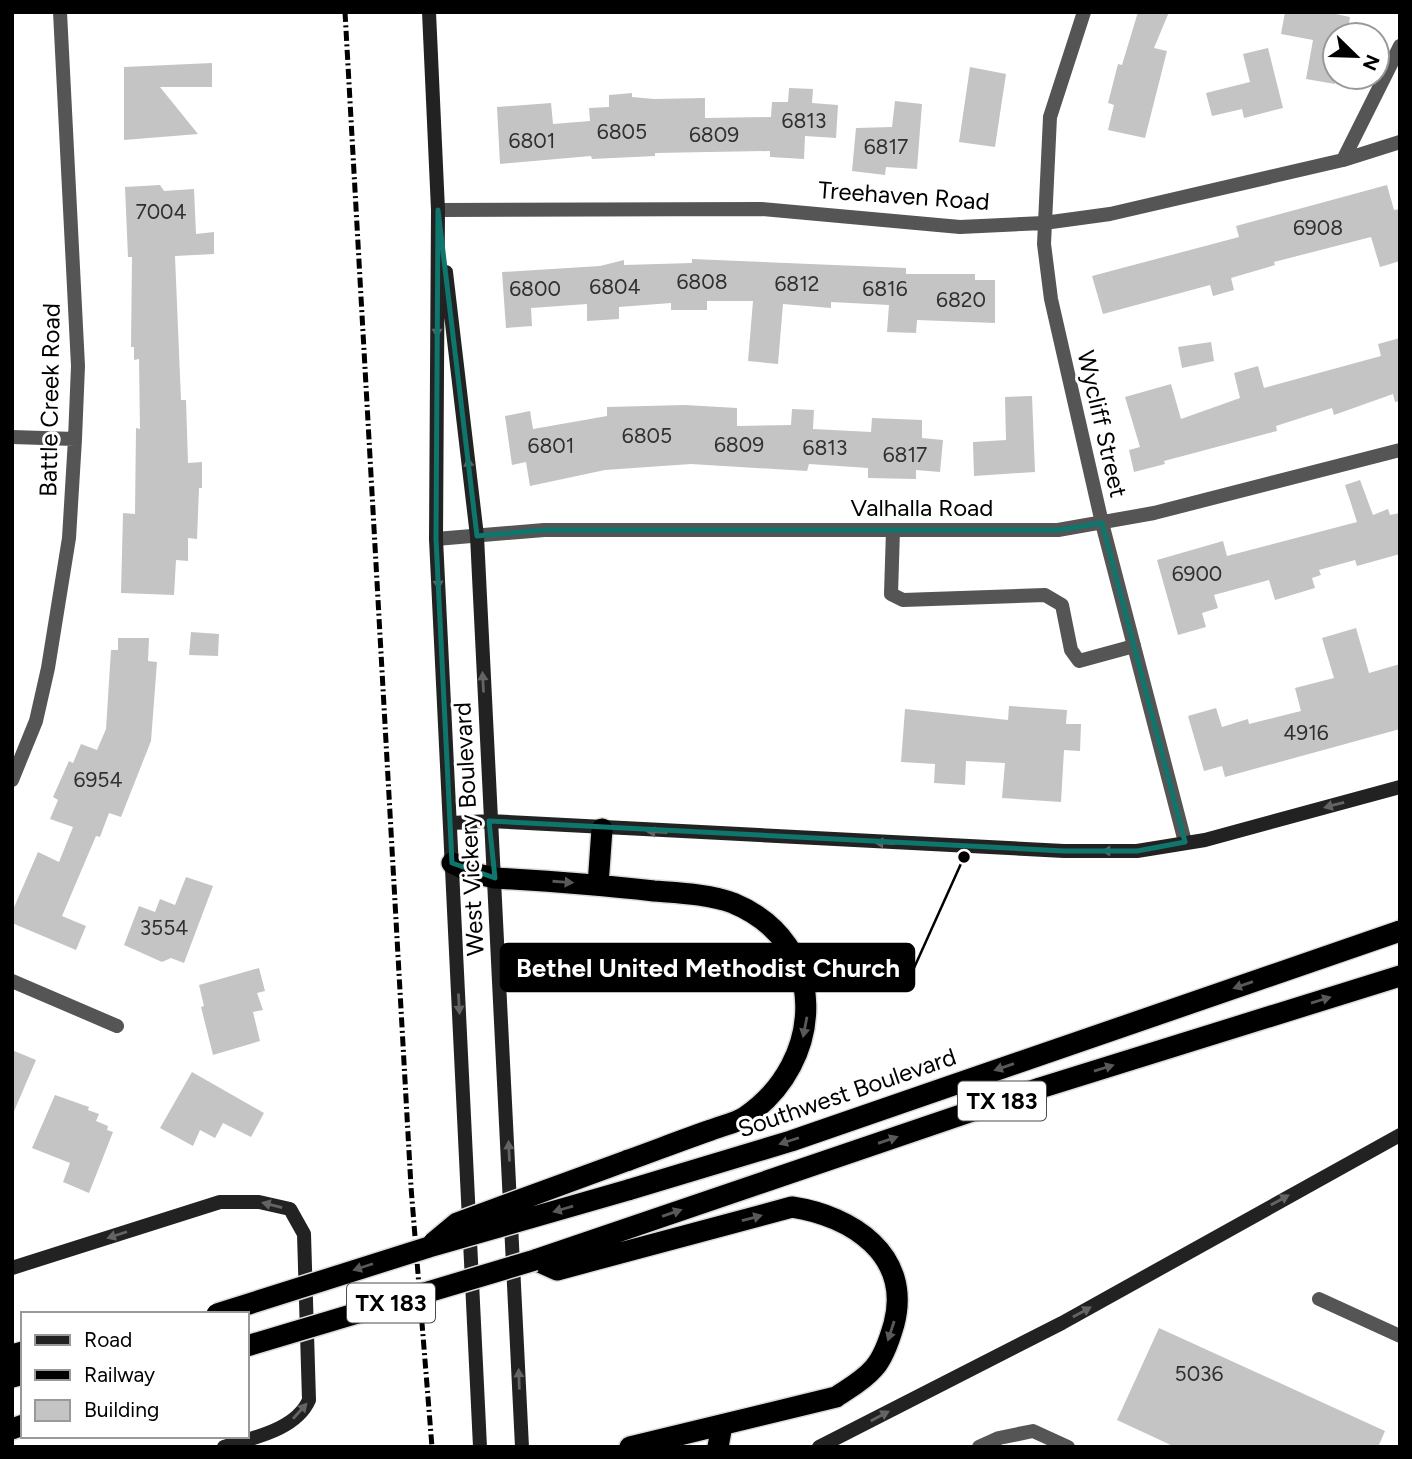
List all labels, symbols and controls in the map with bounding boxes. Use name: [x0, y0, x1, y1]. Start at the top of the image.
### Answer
north arrow: [1321, 21, 1391, 91]
text: N: [1358, 51, 1385, 74]
house number: 6813: [782, 108, 826, 133]
house number: 6805: [597, 119, 647, 144]
house number: 6809: [689, 122, 739, 147]
house number: 6801: [509, 128, 555, 153]
house number: 6817: [864, 134, 908, 159]
street label: Treehaven Road: [817, 175, 991, 216]
house number: 7004: [135, 199, 187, 224]
house number: 6908: [1293, 215, 1343, 240]
house number: 6808: [676, 269, 728, 294]
house number: 6812: [774, 271, 820, 296]
house number: 6804: [589, 274, 641, 299]
house number: 6800: [509, 276, 561, 301]
house number: 6816: [862, 276, 908, 301]
house number: 6820: [936, 287, 986, 312]
street label: Battle Creek Road: [33, 303, 66, 497]
one-way arrow: [432, 317, 443, 339]
street label: Wycliff Street: [1071, 348, 1133, 500]
house number: 6805: [622, 423, 672, 448]
house number: 6809: [714, 432, 764, 457]
house number: 6801: [528, 433, 574, 458]
house number: 6813: [803, 435, 847, 460]
house number: 6817: [883, 442, 927, 467]
one-way arrow: [463, 457, 474, 479]
street label: Valhalla Road: [851, 493, 993, 522]
house number: 6900: [1172, 561, 1222, 586]
one-way arrow: [433, 569, 444, 591]
one-way arrow: [478, 671, 489, 693]
street label: West Vickery Boulevard: [447, 701, 490, 957]
house number: 4916: [1283, 720, 1329, 745]
house number: 6954: [74, 767, 122, 792]
one-way arrow: [1323, 800, 1345, 811]
one-way arrow: [646, 826, 668, 837]
one-way arrow: [873, 837, 895, 848]
one-way arrow: [1101, 845, 1123, 857]
one-way arrow: [553, 877, 575, 888]
house number: 3554: [140, 915, 188, 940]
callout: Bethel United Methodist Church: [501, 944, 914, 991]
text: Bethel United Methodist Church: [516, 952, 900, 984]
one-way arrow: [1232, 980, 1253, 991]
one-way arrow: [454, 993, 465, 1015]
one-way arrow: [1310, 995, 1331, 1005]
one-way arrow: [800, 1016, 811, 1038]
street label: Southwest Boulevard: [734, 1042, 960, 1143]
one-way arrow: [994, 1062, 1015, 1073]
one-way arrow: [1093, 1062, 1114, 1073]
road number: TX 183: [958, 1082, 1046, 1120]
one-way arrow: [877, 1134, 898, 1145]
one-way arrow: [779, 1136, 800, 1147]
one-way arrow: [503, 1140, 514, 1162]
one-way arrow: [1270, 1194, 1290, 1206]
one-way arrow: [261, 1199, 283, 1210]
one-way arrow: [552, 1204, 574, 1215]
one-way arrow: [662, 1207, 683, 1218]
one-way arrow: [741, 1212, 763, 1223]
one-way arrow: [107, 1230, 128, 1240]
one-way arrow: [353, 1263, 374, 1273]
road number: TX 183: [347, 1284, 435, 1322]
one-way arrow: [1072, 1306, 1092, 1318]
legend: [21, 1312, 248, 1438]
one-way arrow: [885, 1321, 896, 1342]
text: Road: [84, 1327, 132, 1352]
house number: 5036: [1175, 1361, 1224, 1386]
text: Railway: [84, 1362, 155, 1387]
one-way arrow: [513, 1367, 524, 1389]
text: Building: [84, 1397, 159, 1422]
one-way arrow: [292, 1402, 307, 1420]
one-way arrow: [870, 1410, 890, 1422]

